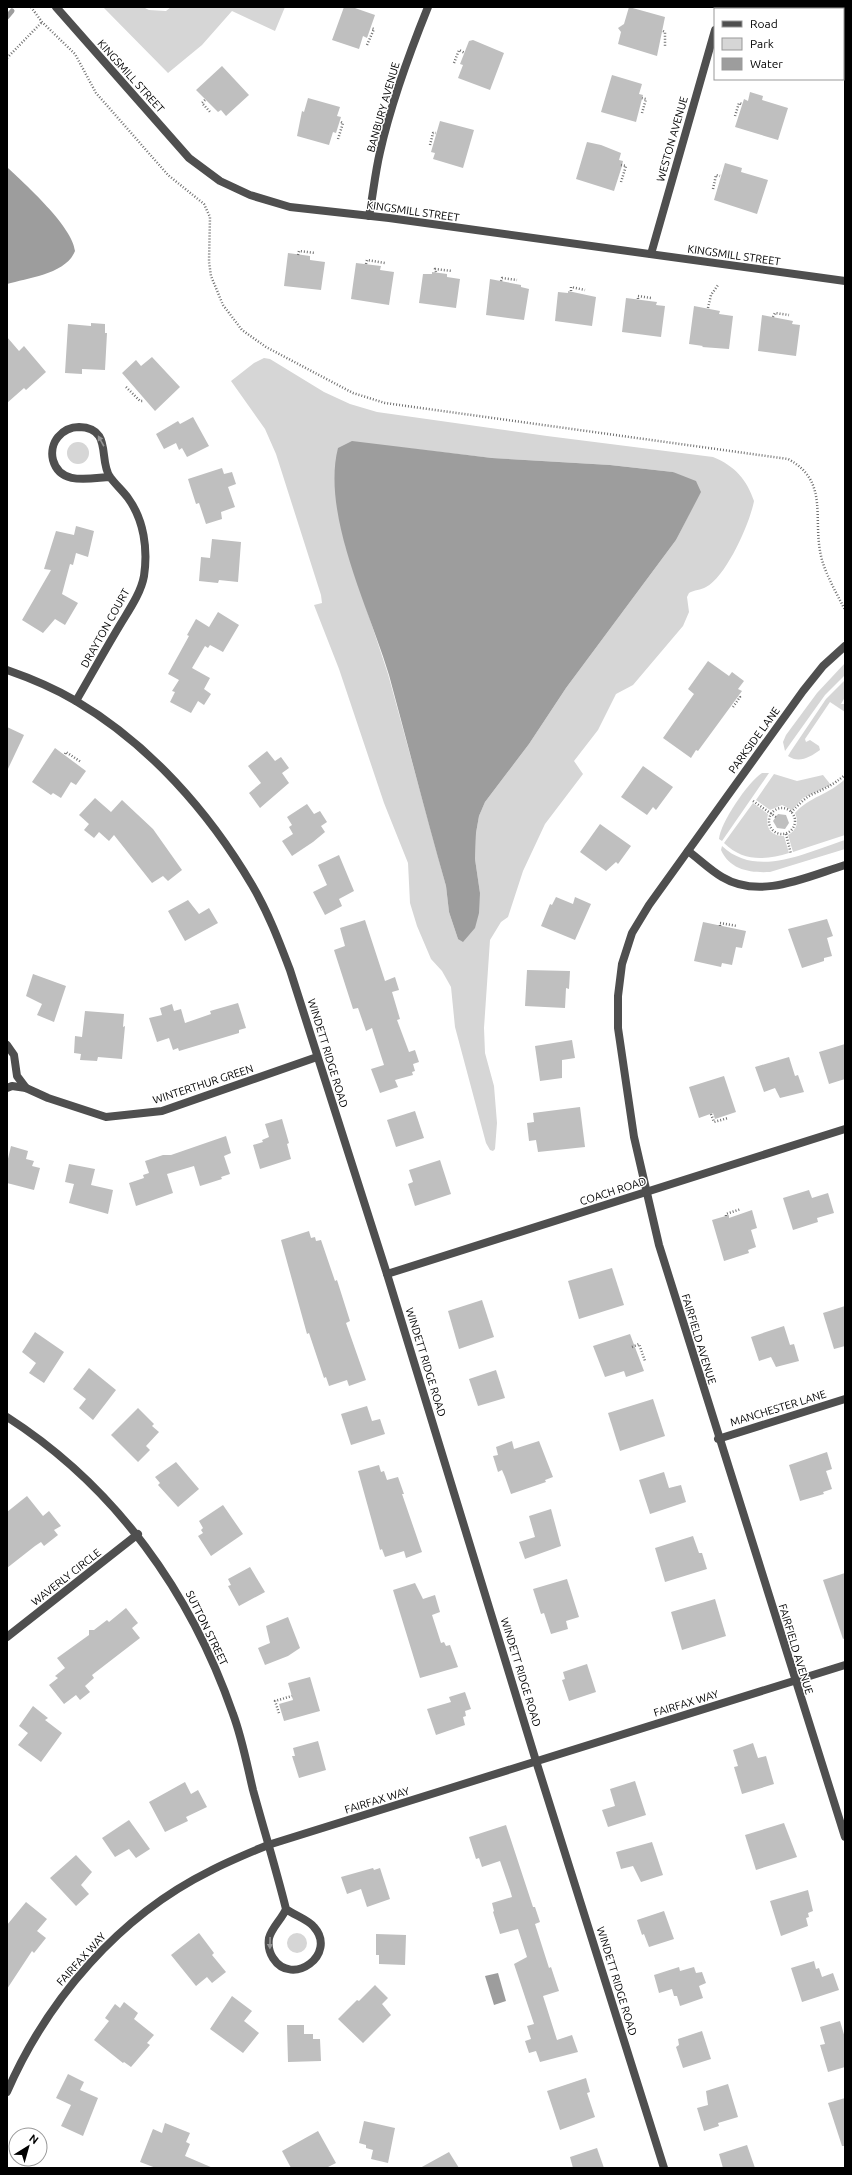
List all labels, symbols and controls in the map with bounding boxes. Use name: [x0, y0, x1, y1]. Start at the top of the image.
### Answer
legend: [714, 8, 844, 80]
text: Road: [750, 17, 778, 30]
street label: KINGSMILL STREET: [95, 37, 167, 115]
text: Park: [750, 37, 774, 50]
text: Water: [750, 57, 783, 70]
street label: BANBURY AVENUE: [364, 60, 402, 154]
street label: WESTON AVENUE: [654, 95, 690, 183]
street label: KINGSMILL STREET: [366, 199, 460, 223]
street label: KINGSMILL STREET: [687, 243, 781, 267]
one-way arrow: [97, 435, 104, 447]
street label: DRAYTON COURT: [78, 586, 132, 670]
street label: PARKSIDE LANE: [726, 705, 782, 775]
street label: WINDETT RIDGE ROAD: [306, 997, 350, 1109]
street label: WINTERTHUR GREEN: [151, 1062, 255, 1106]
street label: COACH ROAD: [578, 1175, 648, 1207]
street label: FAIRFIELD AVENUE: [679, 1292, 719, 1386]
street label: WINDETT RIDGE ROAD: [404, 1306, 448, 1418]
street label: MANCHESTER LANE: [729, 1388, 827, 1428]
street label: WAVERLY CIRCLE: [29, 1546, 103, 1608]
street label: SUTTON STREET: [184, 1589, 230, 1667]
street label: FAIRFIELD AVENUE: [776, 1602, 816, 1696]
street label: WINDETT RIDGE ROAD: [499, 1616, 543, 1728]
street label: FAIRFAX WAY: [652, 1687, 720, 1719]
street label: FAIRFAX WAY: [343, 1784, 411, 1816]
street label: WINDETT RIDGE ROAD: [595, 1925, 639, 2037]
street label: FAIRFAX WAY: [54, 1930, 108, 1988]
one-way arrow: [266, 1937, 273, 1949]
north arrow: [8, 2127, 48, 2167]
text: N: [27, 2132, 41, 2146]

